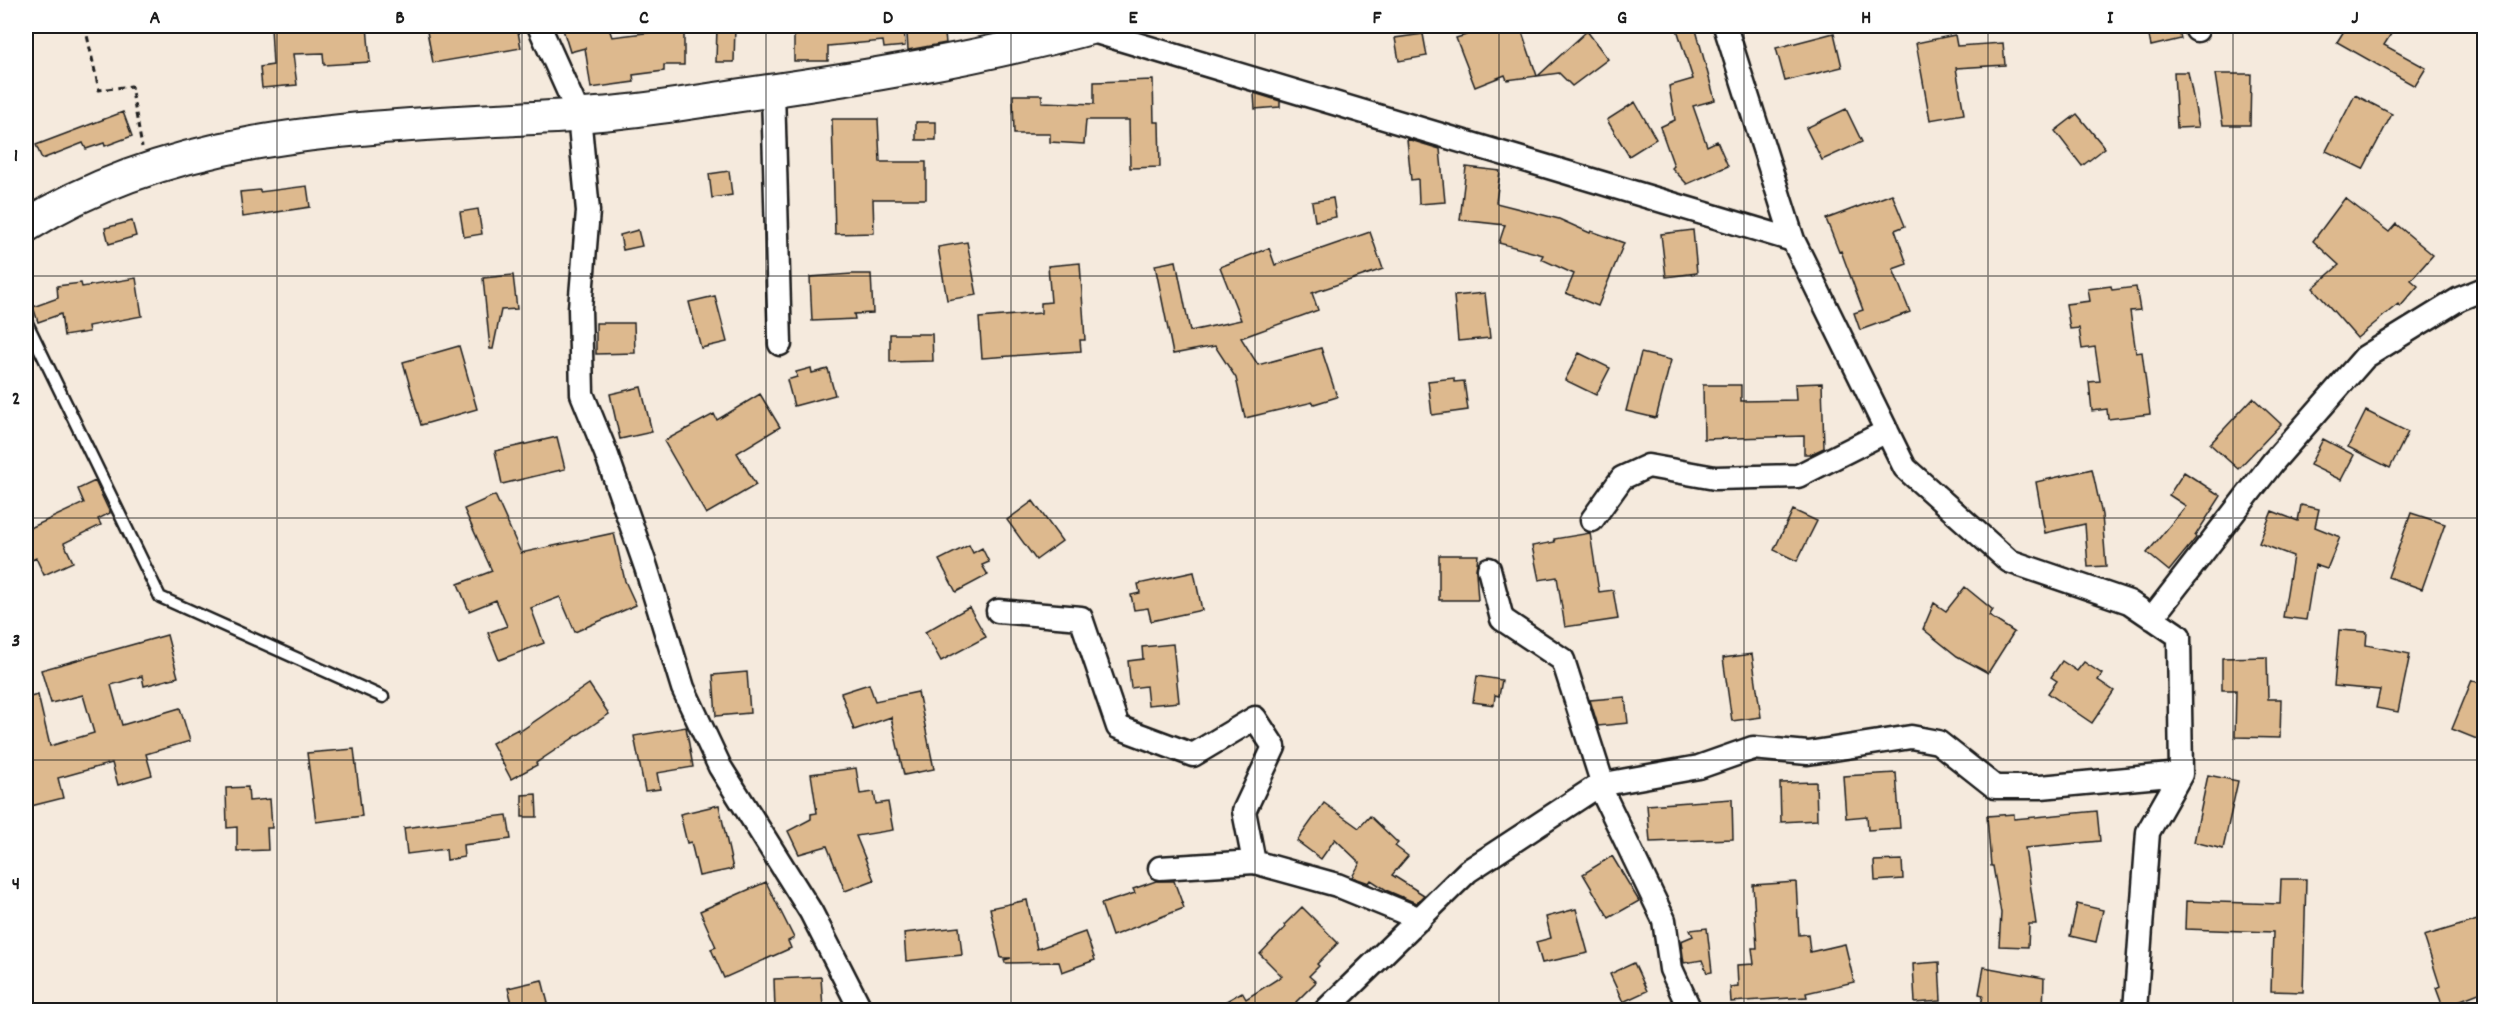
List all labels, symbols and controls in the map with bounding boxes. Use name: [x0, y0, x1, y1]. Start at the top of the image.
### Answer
text: A: [150, 5, 161, 33]
text: B: [395, 5, 405, 33]
text: C: [639, 5, 649, 33]
text: D: [883, 5, 894, 33]
text: E: [1128, 5, 1138, 33]
text: F: [1373, 5, 1383, 33]
text: G: [1617, 5, 1627, 33]
text: H: [1861, 5, 1871, 33]
text: I: [2107, 5, 2114, 33]
text: J: [2351, 5, 2359, 33]
text: 1: [14, 143, 18, 171]
text: 2: [12, 386, 20, 414]
text: 3: [12, 628, 20, 656]
text: 4: [12, 871, 20, 899]

